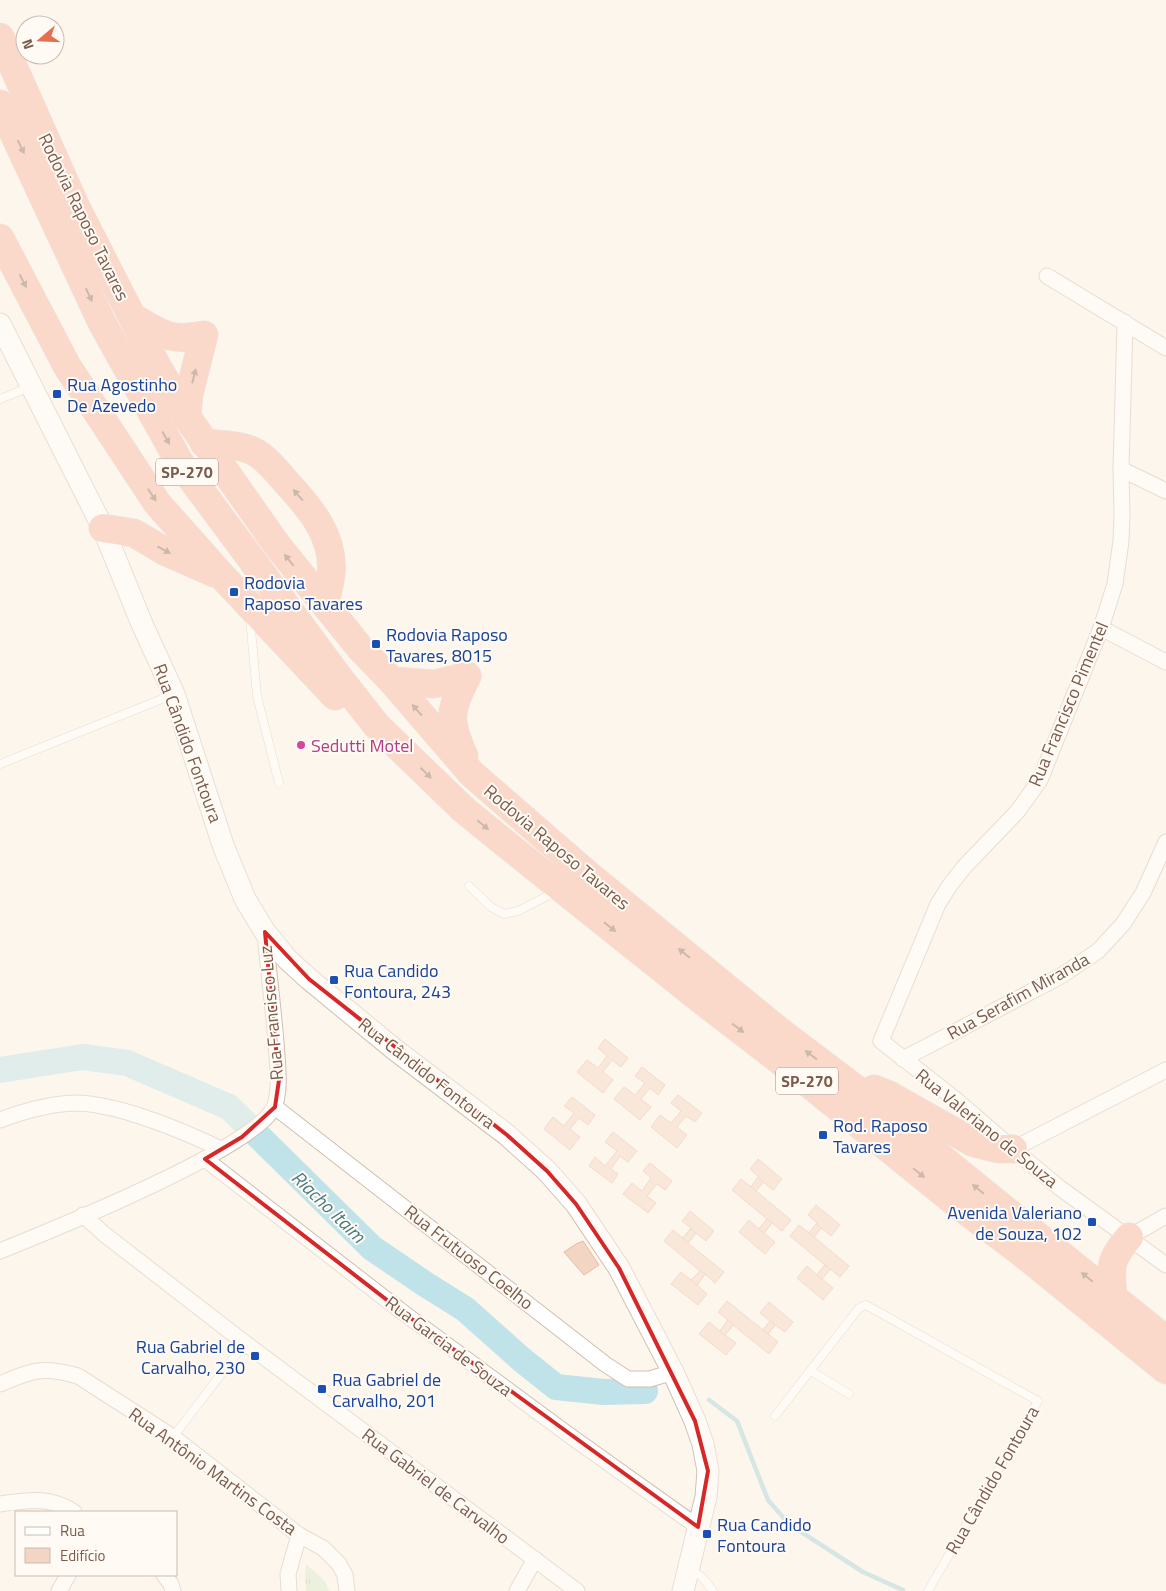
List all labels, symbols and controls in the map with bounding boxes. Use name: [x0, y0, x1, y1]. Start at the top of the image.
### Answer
north arrow: [15, 15, 65, 65]
text: N: [16, 36, 39, 52]
street label: Rodovia Raposo Tavares: [32, 129, 136, 305]
one-way arrow: [17, 140, 25, 155]
one-way arrow: [19, 274, 27, 288]
one-way arrow: [86, 288, 94, 302]
one-way arrow: [190, 368, 198, 383]
place label: Rua Agostinho De Azevedo: [67, 371, 177, 419]
marker: Rua Agostinho De Azevedo: [51, 388, 63, 400]
one-way arrow: [161, 432, 170, 445]
road number: SP-270: [156, 458, 218, 486]
one-way arrow: [147, 488, 157, 502]
one-way arrow: [292, 490, 304, 502]
one-way arrow: [157, 546, 171, 554]
one-way arrow: [283, 555, 295, 567]
place label: Rodovia Raposo Tavares: [244, 569, 363, 617]
marker: Rodovia Raposo Tavares: [228, 586, 240, 598]
street label: Rua Francisco Pimentel: [1021, 617, 1115, 791]
place label: Rodovia Raposo Tavares, 8015: [386, 621, 508, 669]
marker: Rodovia Raposo Tavares, 8015: [370, 638, 382, 650]
street label: Rua Cândido Fontoura: [147, 660, 229, 826]
one-way arrow: [411, 705, 423, 717]
place label: Sedutti Motel: [311, 732, 414, 759]
marker: Sedutti Motel: [295, 739, 307, 751]
one-way arrow: [420, 767, 432, 779]
street label: Rodovia Raposo Tavares: [478, 778, 636, 916]
one-way arrow: [476, 820, 489, 831]
one-way arrow: [603, 922, 616, 933]
street label: Rua Francisco Luz: [252, 944, 290, 1082]
street label: Rua Serafim Miranda: [942, 946, 1094, 1046]
one-way arrow: [678, 947, 691, 958]
place label: Rua Candido Fontoura, 243: [344, 957, 451, 1005]
marker: Rua Candido Fontoura, 243: [328, 974, 340, 986]
street label: Rua Cândido Fontoura: [353, 1011, 501, 1135]
one-way arrow: [731, 1022, 744, 1033]
one-way arrow: [805, 1049, 818, 1060]
street label: Rua Valeriano de Souza: [910, 1062, 1064, 1194]
road number: SP-270: [776, 1068, 838, 1094]
place label: Rod. Raposo Tavares: [833, 1112, 928, 1160]
marker: Rod. Raposo Tavares: [817, 1129, 829, 1141]
water label: Riacho Itaim: [285, 1163, 374, 1250]
one-way arrow: [912, 1167, 925, 1178]
one-way arrow: [972, 1184, 984, 1195]
street label: Rua Frutuoso Coelho: [399, 1198, 539, 1316]
place label: Avenida Valeriano de Souza, 102: [947, 1199, 1082, 1247]
marker: Avenida Valeriano de Souza, 102: [1086, 1216, 1098, 1228]
one-way arrow: [1081, 1272, 1094, 1283]
street label: Rua Garcia de Souza: [380, 1289, 518, 1403]
place label: Rua Gabriel de Carvalho, 230: [136, 1333, 245, 1381]
marker: Rua Gabriel de Carvalho, 230: [249, 1350, 261, 1362]
place label: Rua Gabriel de Carvalho, 201: [332, 1366, 441, 1414]
marker: Rua Gabriel de Carvalho, 201: [316, 1383, 328, 1395]
street label: Rua Antônio Martins Costa: [123, 1401, 303, 1541]
street label: Rua Cândido Fontoura: [938, 1401, 1046, 1559]
street label: Rua Gabriel de Carvalho: [356, 1421, 516, 1551]
legend: [15, 1511, 178, 1576]
place label: Rua Candido Fontoura: [717, 1511, 812, 1559]
text: Rua: [60, 1519, 85, 1542]
marker: Rua Candido Fontoura: [701, 1528, 713, 1540]
text: Edifício: [60, 1544, 105, 1567]

